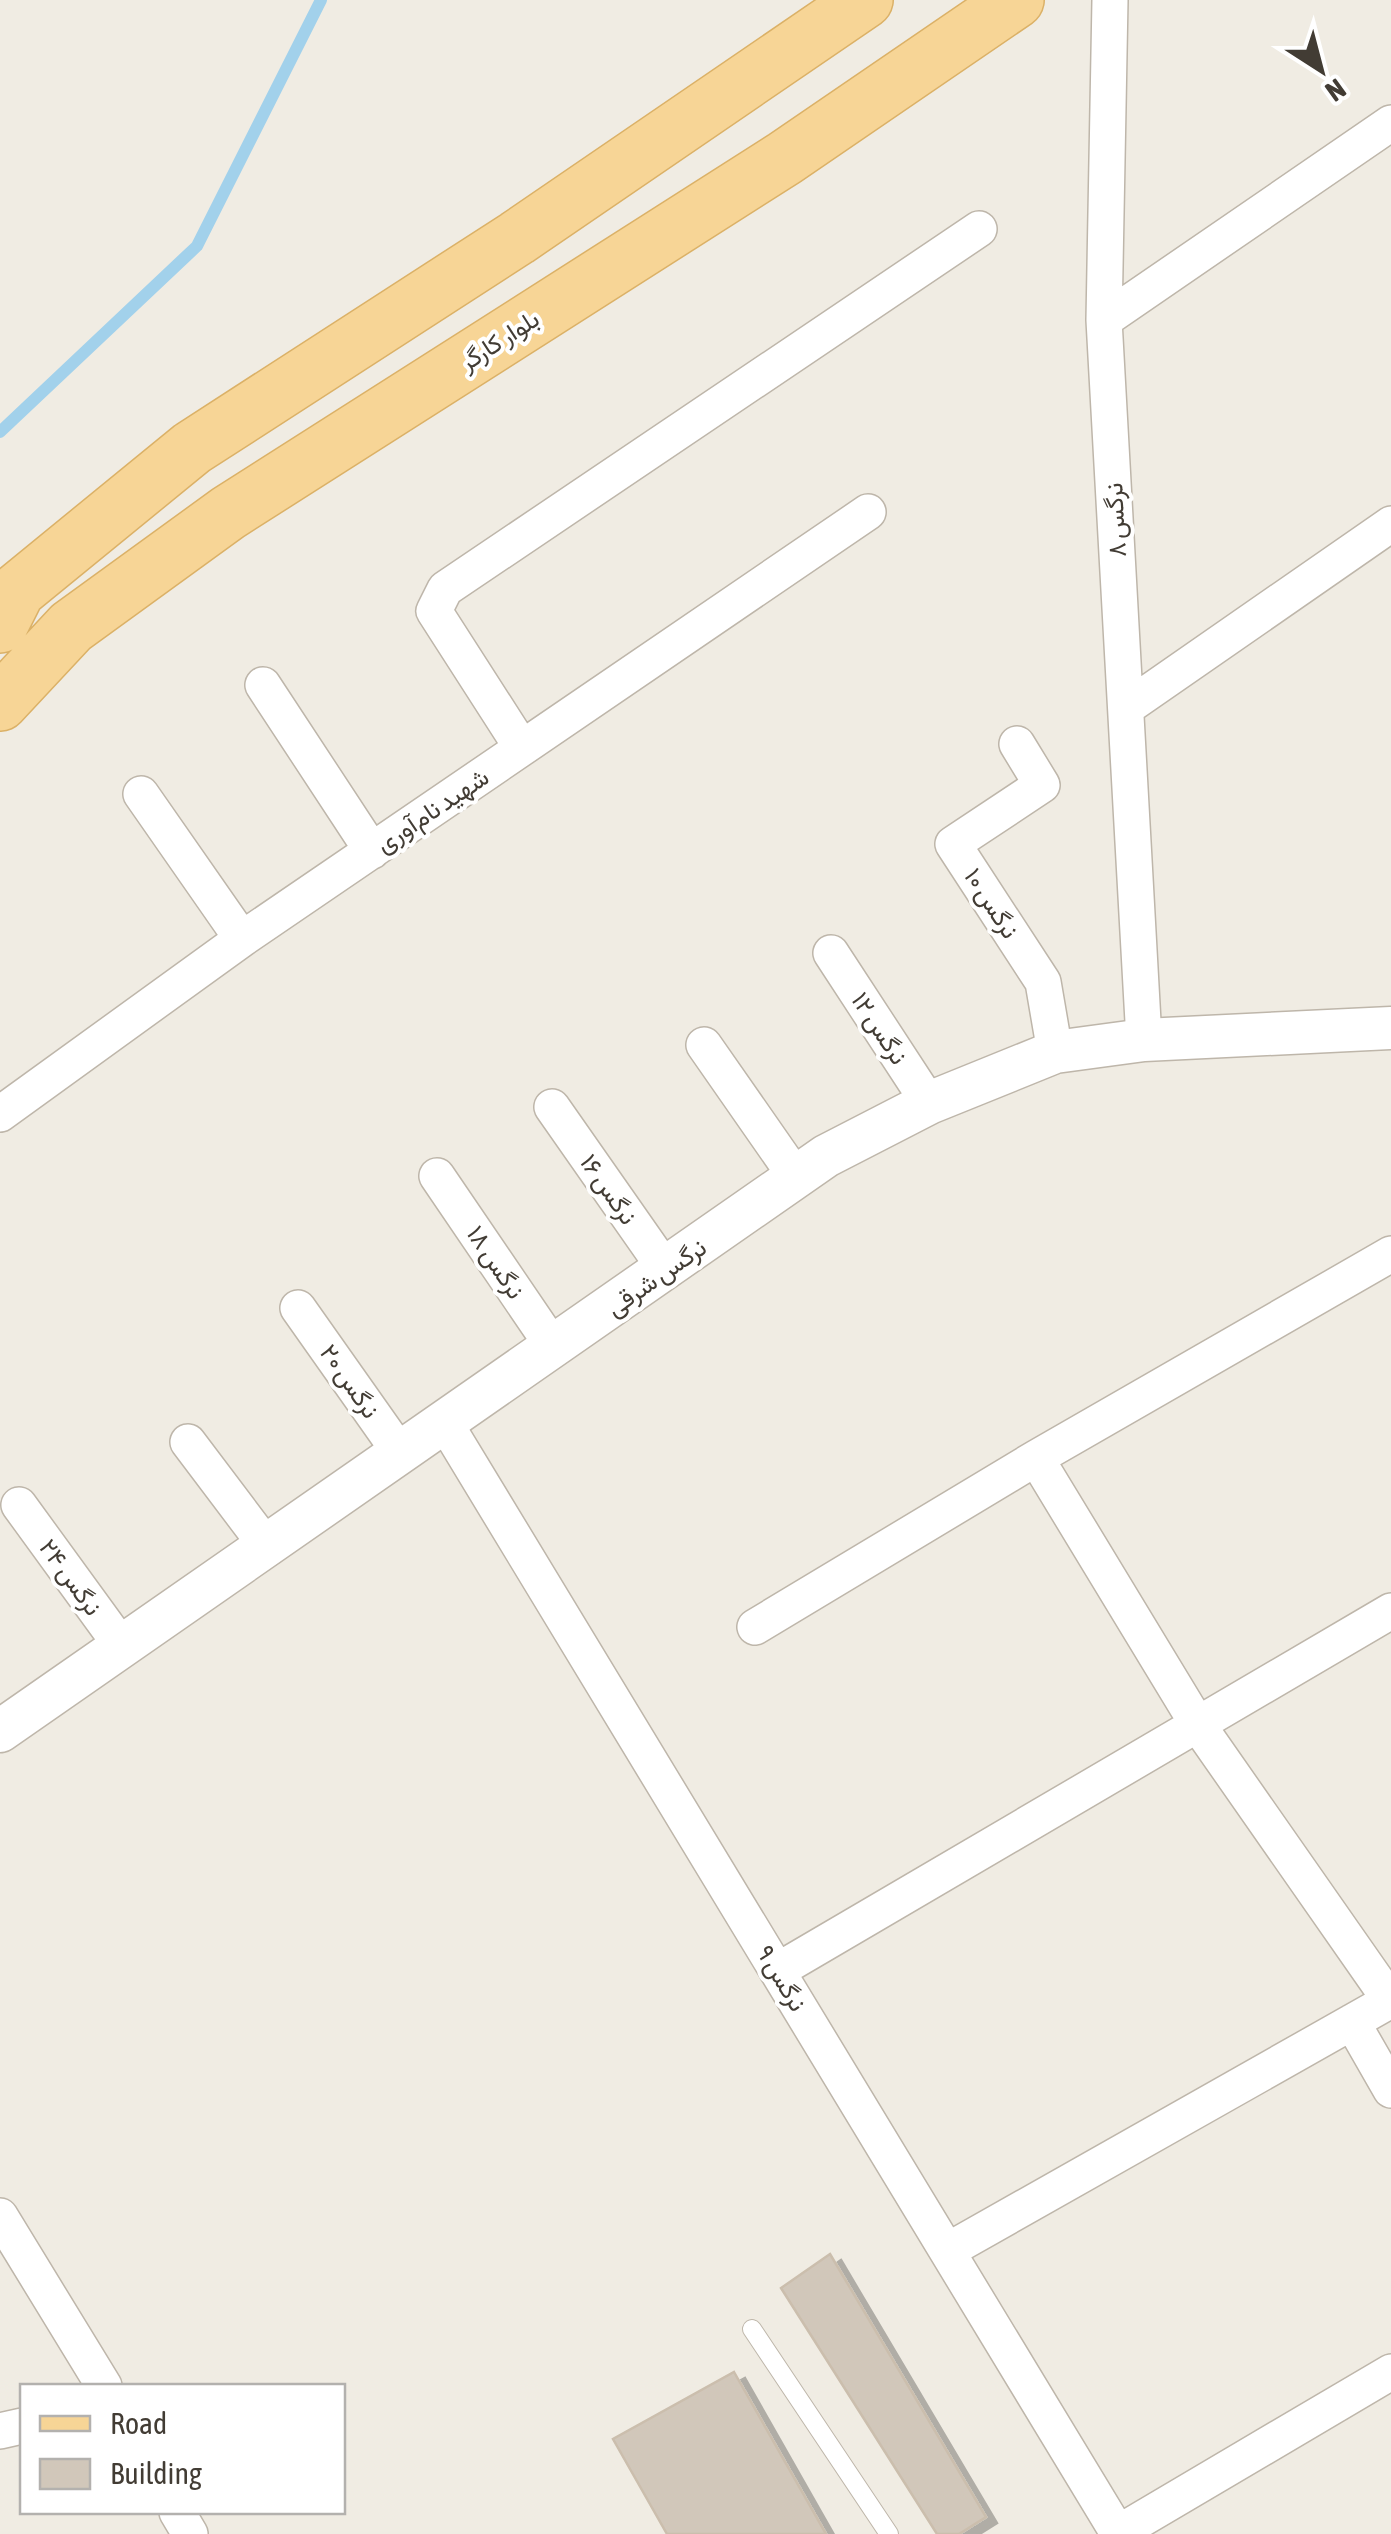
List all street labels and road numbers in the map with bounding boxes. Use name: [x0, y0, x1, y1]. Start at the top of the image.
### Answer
street label: بلوار کارگر: [453, 304, 545, 378]
street label: نرگس ۸: [1099, 482, 1133, 558]
street label: شهید نام‌آوری: [370, 762, 495, 860]
street label: نرگس ۱۰: [957, 863, 1025, 944]
street label: نرگس ۱۲: [845, 987, 914, 1070]
street label: نرگس ۱۶: [573, 1148, 643, 1231]
street label: نرگس ۱۸: [460, 1220, 530, 1305]
street label: نرگس شرقی: [601, 1232, 712, 1323]
street label: نرگس ۲۰: [313, 1339, 385, 1424]
street label: نرگس ۲۴: [32, 1533, 108, 1622]
street label: نرگس ۹: [750, 1940, 813, 2017]

